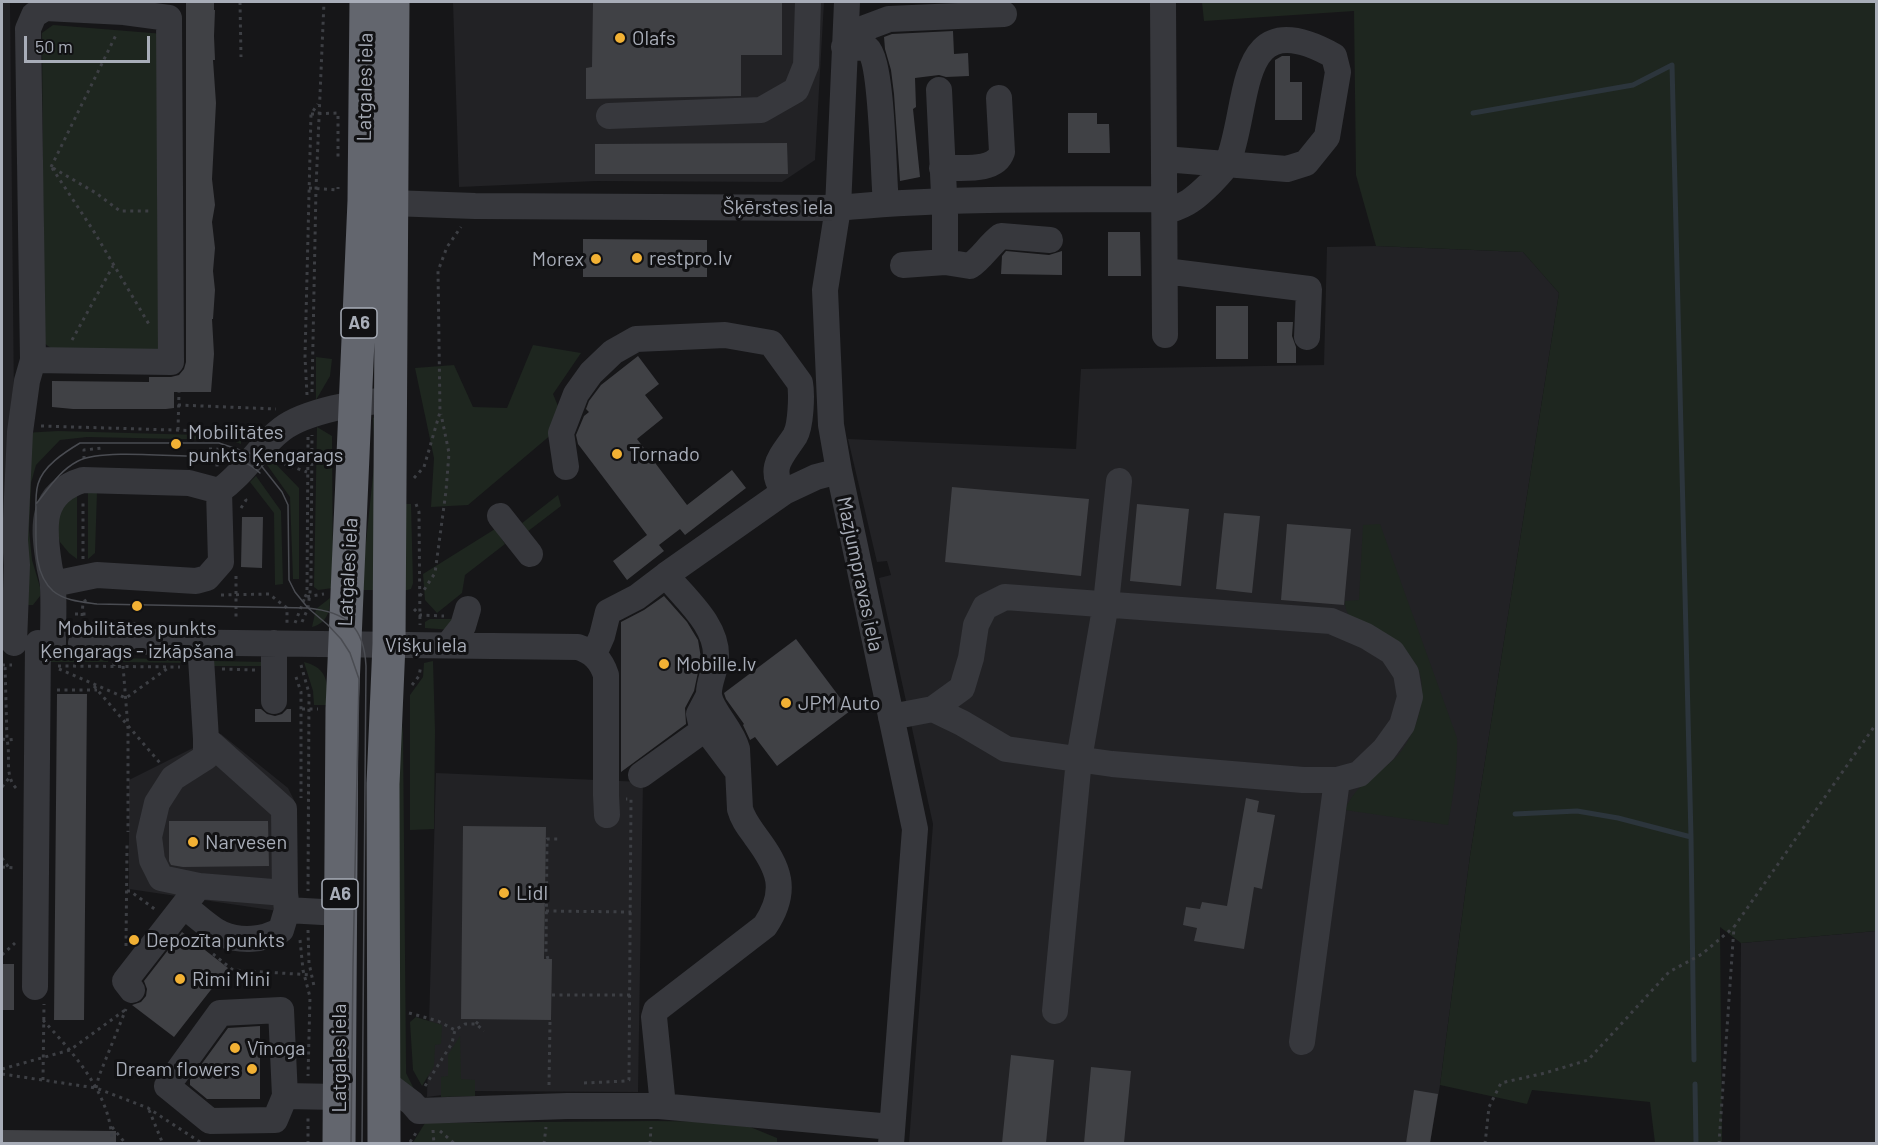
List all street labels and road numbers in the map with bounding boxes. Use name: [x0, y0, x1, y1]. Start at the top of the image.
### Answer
street label: Latgales iela: [352, 32, 378, 142]
street label: Šķērstes iela: [723, 195, 833, 219]
road number: A6: [341, 308, 377, 338]
street label: Mazjumpravas iela: [832, 494, 888, 654]
street label: Latgales iela: [333, 517, 363, 627]
street label: Višķu iela: [385, 633, 467, 657]
road number: A6: [322, 879, 358, 909]
street label: Latgales iela: [327, 1004, 351, 1112]

